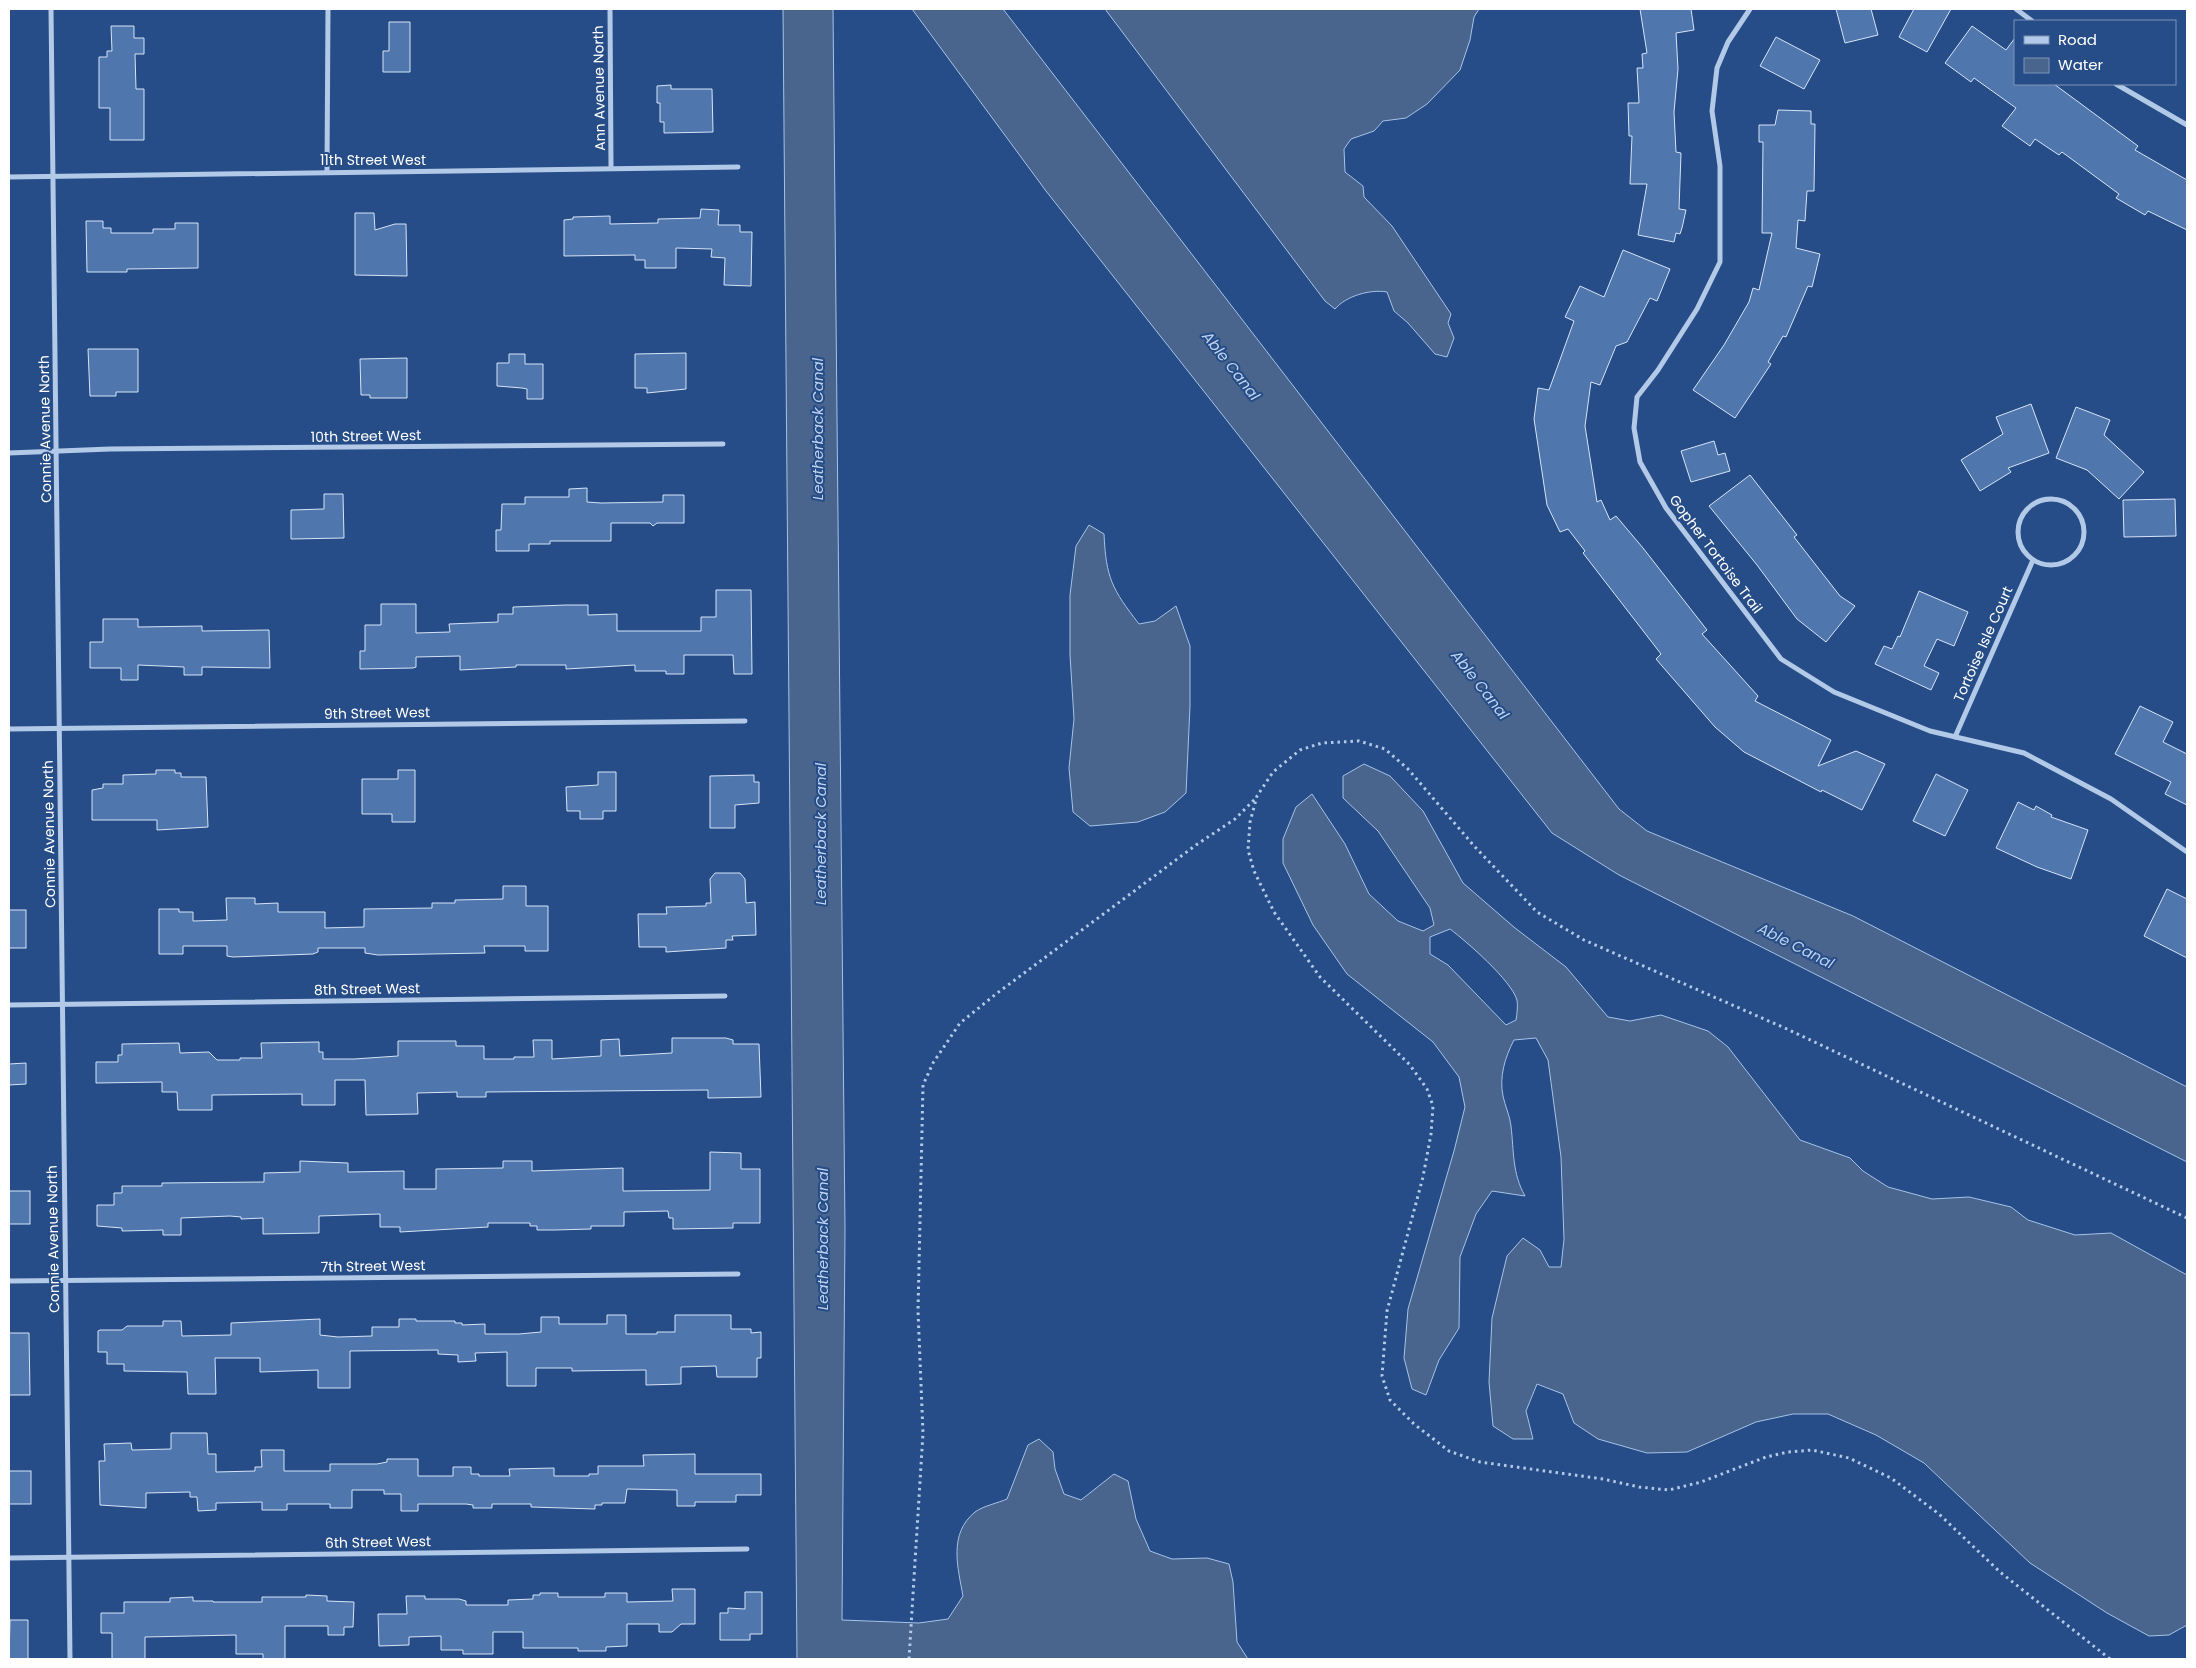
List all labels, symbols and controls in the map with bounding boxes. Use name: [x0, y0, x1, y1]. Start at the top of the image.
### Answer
legend: [2014, 20, 2176, 85]
street label: Ann Avenue North: [588, 25, 610, 151]
text: Road: [2058, 29, 2097, 50]
text: Water: [2058, 54, 2104, 75]
street label: 11th Street West: [320, 150, 426, 170]
water label: Able Canal: [1197, 326, 1265, 405]
street label: Connie Avenue North: [34, 355, 56, 503]
water label: Leatherback Canal: [807, 357, 828, 500]
street label: 10th Street West: [311, 425, 421, 447]
street label: Gopher Tortoise Trail: [1665, 490, 1767, 618]
street label: Tortoise Isle Court: [1949, 583, 2017, 705]
water label: Able Canal: [1446, 645, 1514, 724]
street label: 9th Street West: [324, 702, 430, 724]
street label: Connie Avenue North: [38, 760, 60, 908]
water label: Leatherback Canal: [810, 762, 831, 905]
water label: Able Canal: [1754, 917, 1838, 974]
street label: 8th Street West: [314, 978, 420, 1000]
street label: Connie Avenue North: [42, 1165, 64, 1313]
water label: Leatherback Canal: [812, 1167, 833, 1310]
street label: 7th Street West: [320, 1255, 426, 1277]
street label: 6th Street West: [325, 1531, 431, 1553]

